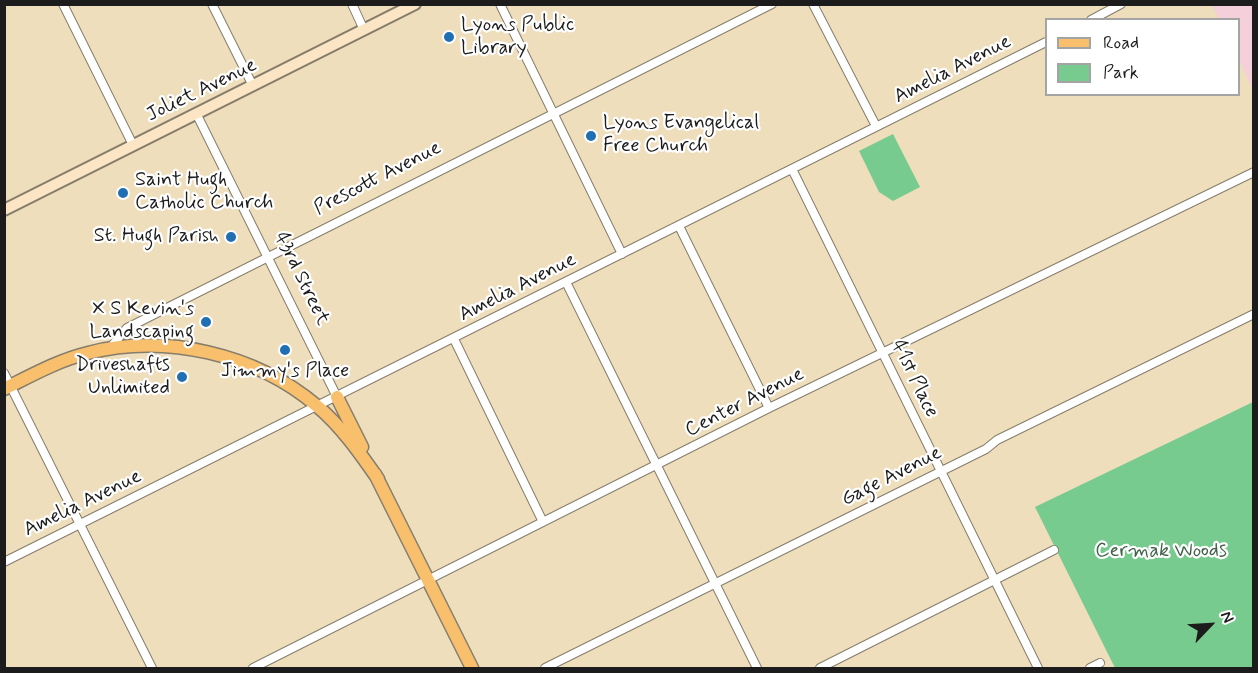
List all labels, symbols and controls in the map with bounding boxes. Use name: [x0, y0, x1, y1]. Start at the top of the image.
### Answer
place label: Lyons Public Library: [461, 14, 574, 61]
legend: [1045, 18, 1240, 96]
marker: Lyons Public Library: [442, 30, 456, 44]
street label: Amelia Avenue: [891, 30, 1015, 110]
text: Road: [1103, 31, 1139, 55]
street label: Joliet Avenue: [143, 54, 261, 128]
text: Park: [1103, 61, 1139, 85]
place label: Lyons Evangelical Free Church: [603, 112, 759, 159]
marker: Lyons Evangelical Free Church: [584, 129, 598, 143]
street label: Prescott Avenue: [310, 137, 446, 221]
place label: Saint Hugh Catholic Church: [135, 169, 273, 216]
marker: Saint Hugh Catholic Church: [116, 186, 130, 200]
place label: St. Hugh Parish: [94, 225, 219, 249]
street label: 43rd Street: [268, 228, 334, 330]
marker: St. Hugh Parish: [224, 230, 238, 244]
street label: Amelia Avenue: [456, 248, 580, 328]
place label: X S Kevin's Landscaping: [89, 298, 194, 345]
marker: X S Kevin's Landscaping: [199, 315, 213, 329]
street label: 41st Place: [885, 336, 943, 422]
marker: Jimmy's Place: [278, 343, 292, 357]
place label: Driveshafts Unlimited: [76, 354, 170, 401]
place label: Jimmy's Place: [221, 360, 349, 384]
street label: Center Avenue: [682, 363, 808, 443]
marker: Driveshafts Unlimited: [175, 370, 189, 384]
street label: Gage Avenue: [838, 442, 946, 512]
street label: Amelia Avenue: [20, 465, 146, 543]
park label: Cermak Woods: [1095, 540, 1227, 564]
north arrow: [1180, 595, 1240, 655]
text: N: [1215, 608, 1239, 626]

